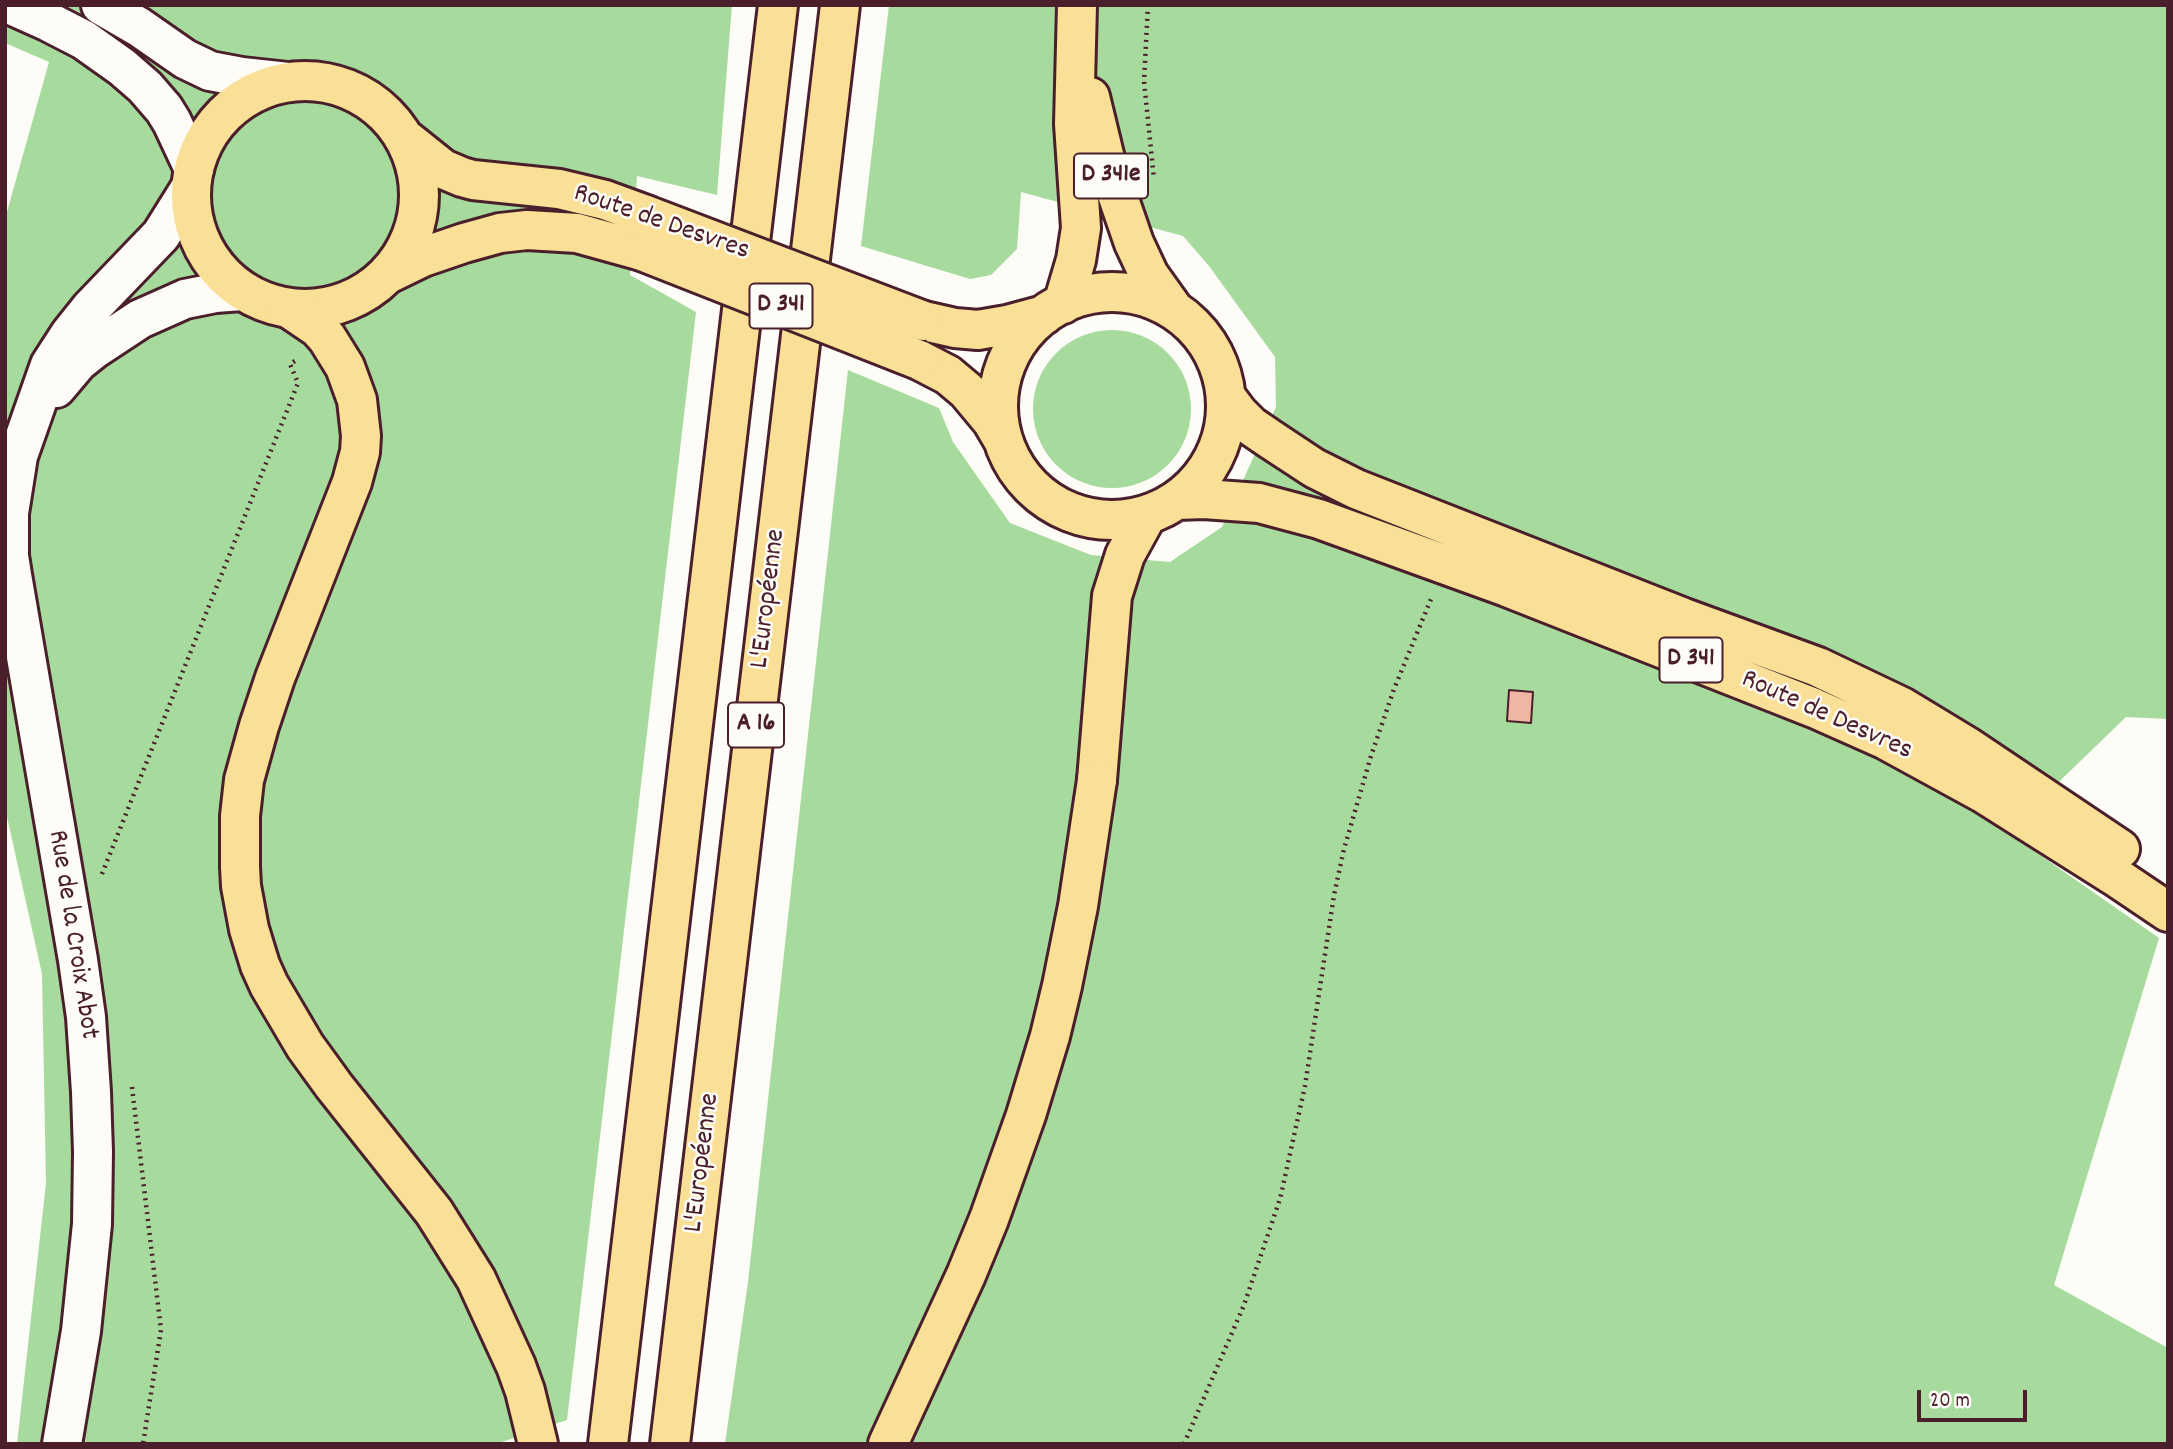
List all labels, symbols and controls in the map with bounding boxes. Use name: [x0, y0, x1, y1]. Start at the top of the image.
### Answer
road number: D 341e: [1074, 154, 1148, 198]
street label: Route de Desvres: [569, 178, 753, 270]
road number: D 341: [750, 284, 812, 328]
street label: L'Européenne: [745, 527, 795, 671]
road number: D 341: [1660, 638, 1722, 682]
street label: Route de Desvres: [1735, 664, 1917, 770]
road number: A 16: [728, 702, 784, 748]
street label: Rue de la Croix Abot: [38, 828, 104, 1042]
street label: L'Européenne: [679, 1091, 729, 1235]
scale bar: [1921, 1376, 2031, 1420]
text: 20 m: [1930, 1387, 1970, 1417]

